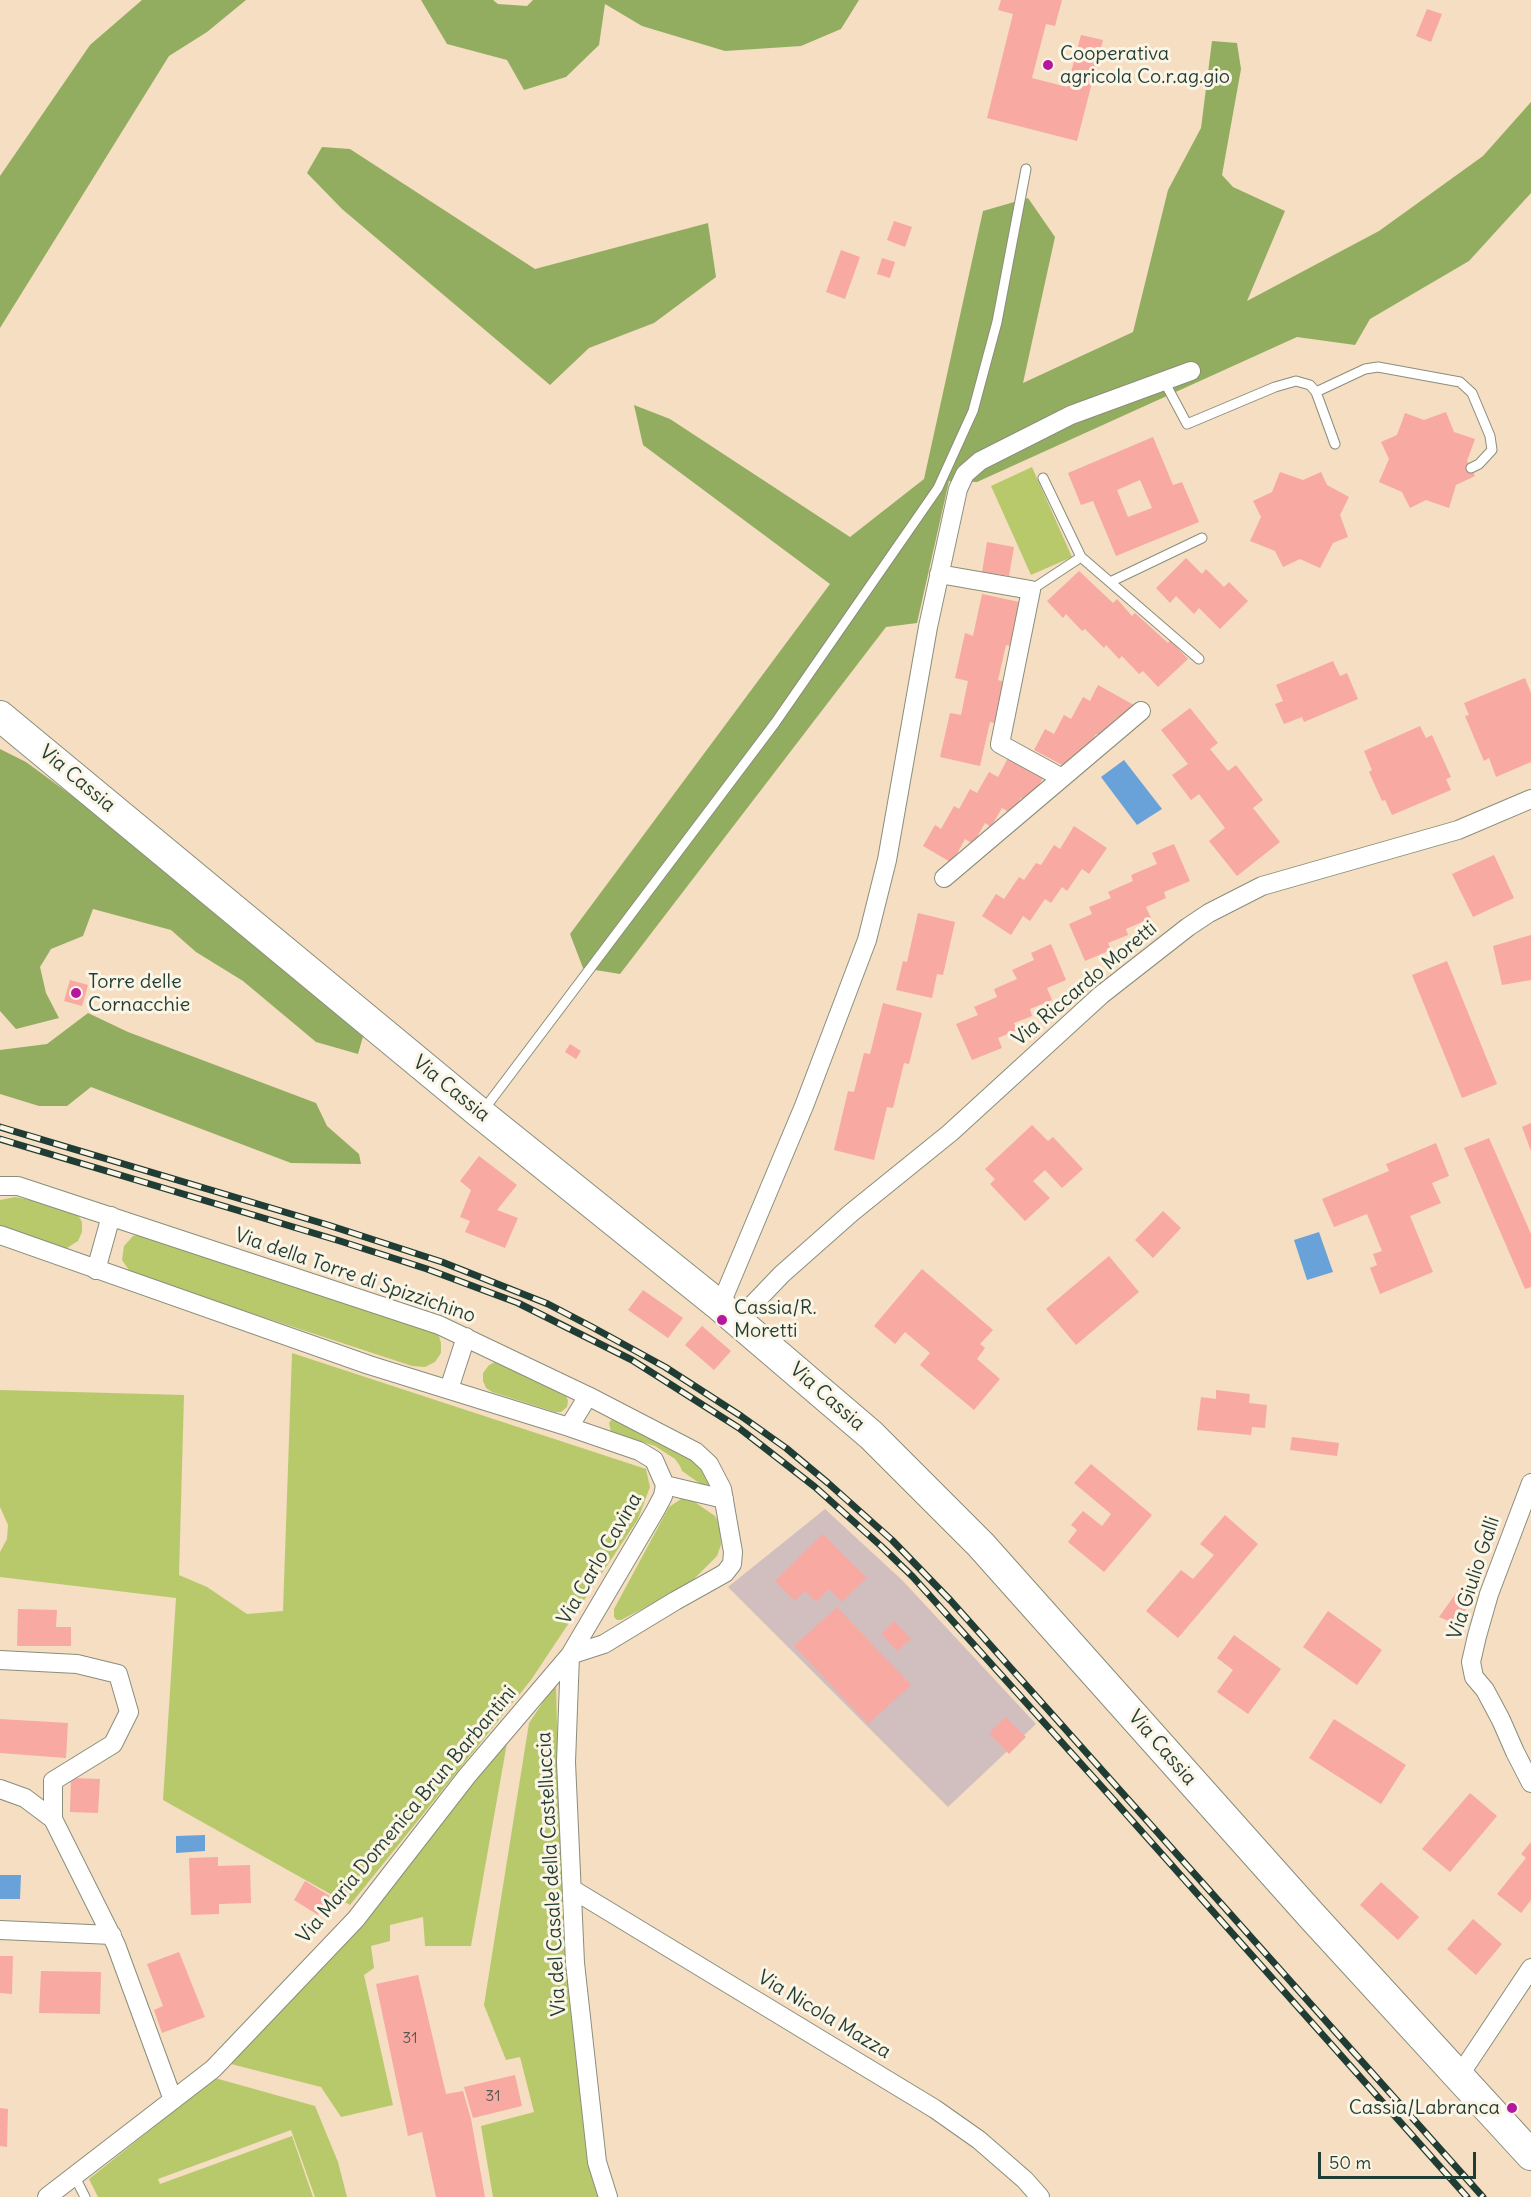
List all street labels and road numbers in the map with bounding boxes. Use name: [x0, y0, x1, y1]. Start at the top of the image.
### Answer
street label: Via Cassia: [34, 740, 120, 818]
street label: Via Riccardo Moretti: [1008, 917, 1162, 1051]
street label: Via Cassia: [408, 1051, 494, 1127]
street label: Via della Torre di Spizzichino: [231, 1223, 479, 1329]
street label: Via Cassia: [785, 1358, 869, 1436]
street label: Via Carlo Cavina: [553, 1489, 647, 1629]
street label: Via Giulio Galli: [1443, 1513, 1505, 1643]
street label: Via Maria Domenica Brun Barbantini: [292, 1681, 522, 1949]
street label: Via Cassia: [1123, 1706, 1201, 1790]
street label: Via del Casale della Castelluccia: [533, 1731, 571, 2017]
street label: Via Nicola Mazza: [753, 1966, 895, 2064]

